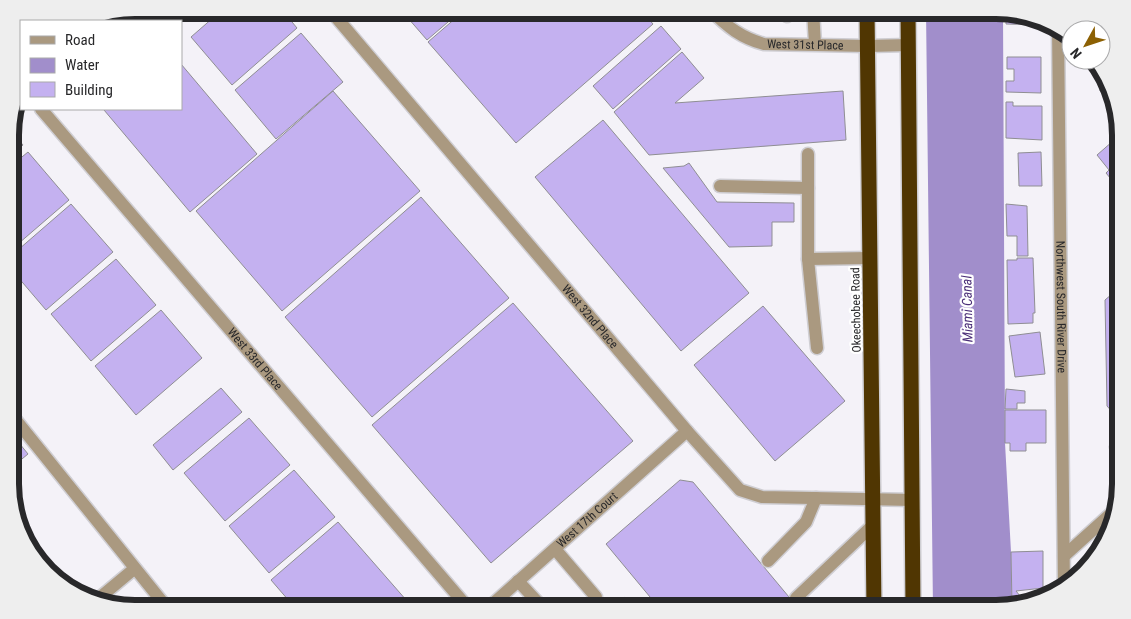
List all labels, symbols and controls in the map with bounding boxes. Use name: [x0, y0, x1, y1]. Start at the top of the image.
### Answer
legend: [20, 20, 182, 110]
north arrow: [1061, 20, 1111, 70]
text: Road: [65, 31, 95, 49]
street label: West 31st Place: [767, 37, 844, 53]
text: N: [1067, 45, 1085, 62]
text: Water: [65, 56, 100, 74]
text: Building: [65, 81, 113, 99]
street label: Northwest South River Drive: [1053, 241, 1069, 374]
street label: Okeechobee Road: [848, 267, 864, 353]
water label: Miami Canal: [958, 275, 976, 343]
street label: West 32nd Place: [559, 282, 621, 352]
street label: West 33rd Place: [225, 325, 286, 393]
street label: West 17th Court: [554, 489, 621, 551]

